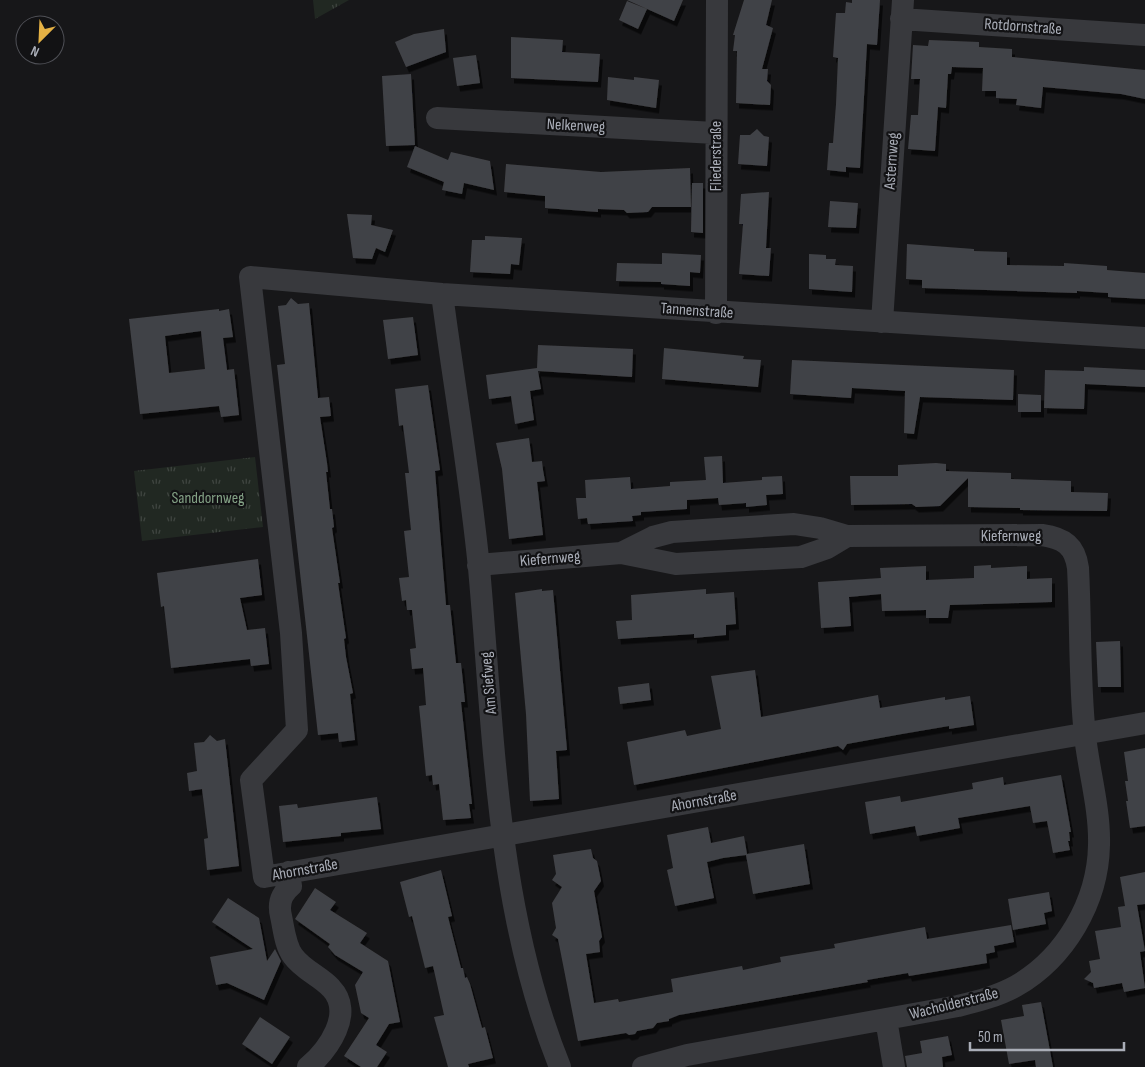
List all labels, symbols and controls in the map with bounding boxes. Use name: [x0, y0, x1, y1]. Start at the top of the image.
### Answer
north arrow: [15, 15, 65, 65]
street label: Rotdornstraße: [984, 15, 1062, 39]
text: N: [28, 42, 42, 61]
street label: Nelkenweg: [546, 115, 606, 137]
street label: Fliederstraße: [707, 121, 726, 191]
street label: Asternweg: [880, 132, 903, 191]
street label: Tannenstraße: [660, 299, 734, 323]
park label: Sanddornweg: [171, 489, 245, 508]
street label: Kiefernweg: [981, 527, 1041, 546]
street label: Kiefernweg: [519, 547, 581, 571]
street label: Am Siefweg: [477, 651, 501, 716]
street label: Ahornstraße: [669, 786, 738, 816]
street label: Ahornstraße: [270, 855, 339, 885]
street label: Wacholderstraße: [908, 984, 1000, 1024]
scale bar: [970, 1020, 1124, 1052]
text: 50 m: [978, 1028, 1003, 1047]

